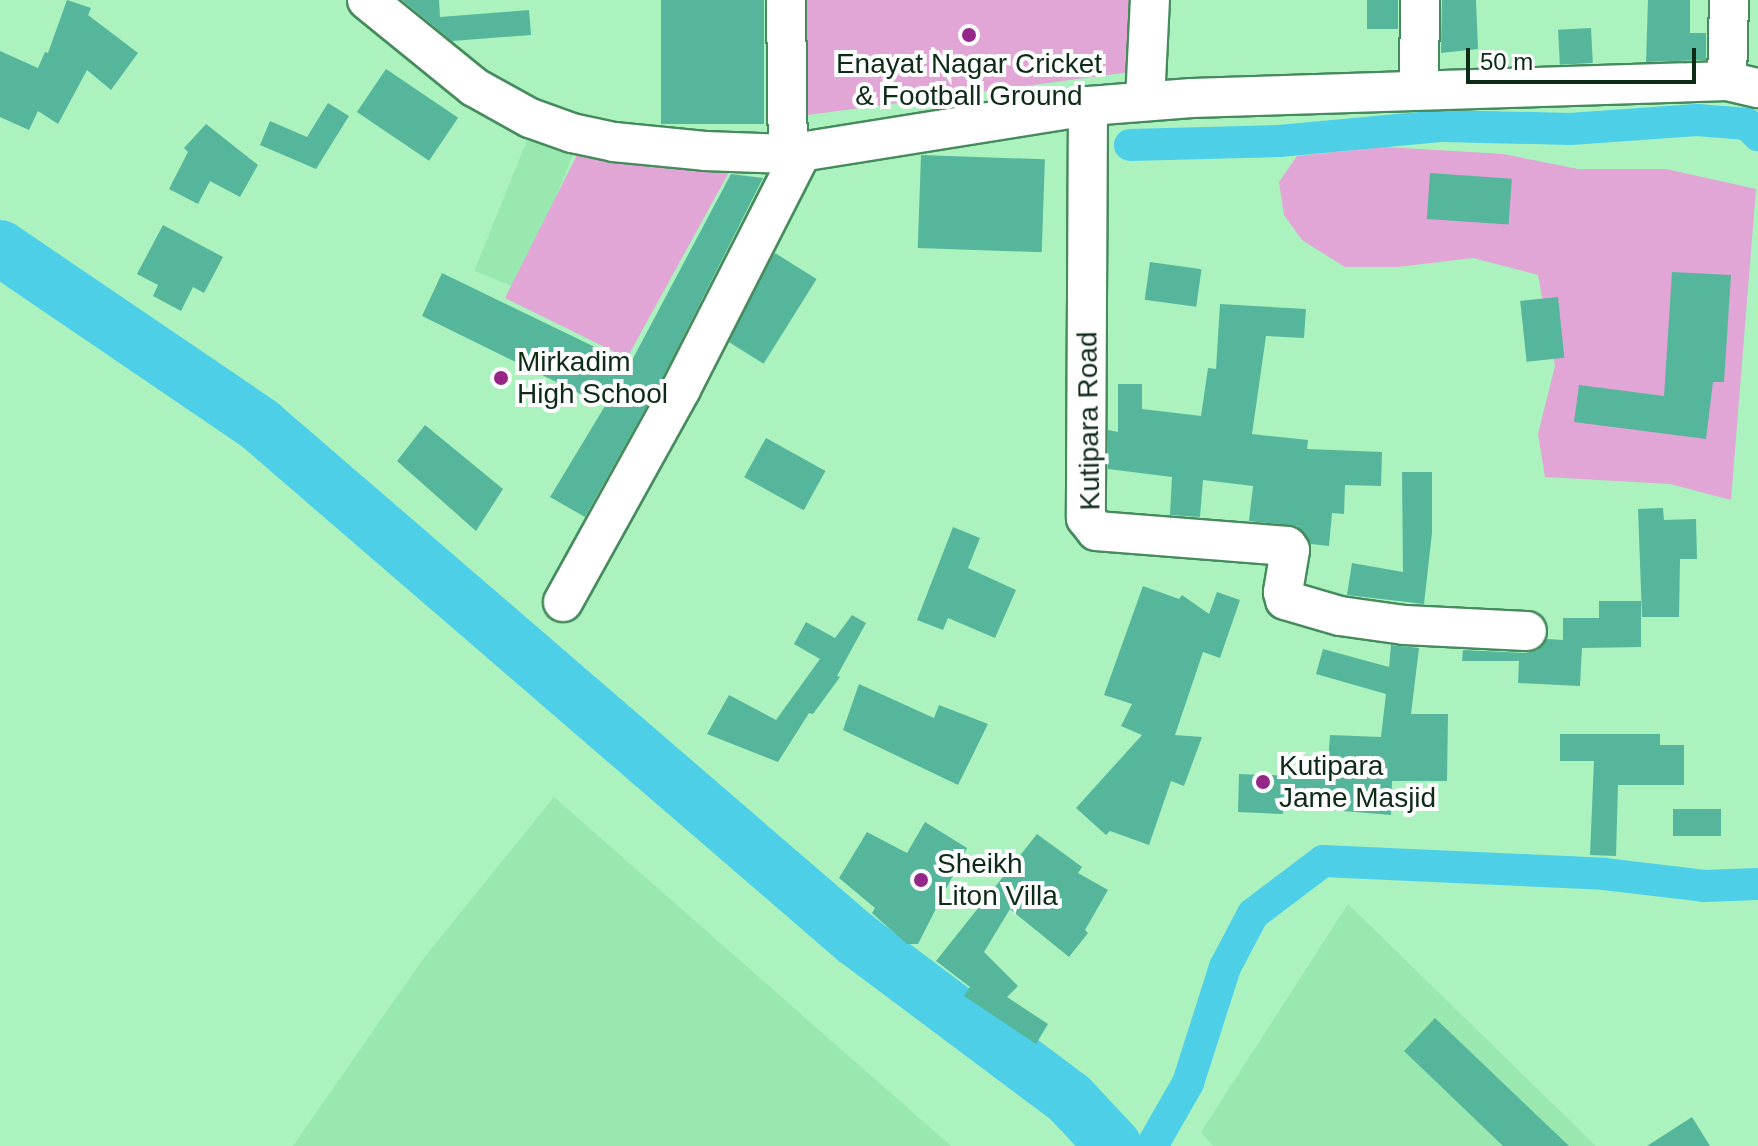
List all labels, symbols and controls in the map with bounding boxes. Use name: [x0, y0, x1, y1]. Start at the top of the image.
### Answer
marker: Enayat Nagar Cricket & Football Ground: [960, 26, 978, 44]
scale bar: [1470, 32, 1700, 82]
place label: Enayat Nagar Cricket & Football Ground: [836, 47, 1102, 113]
text: 50 m: [1480, 48, 1533, 75]
street label: Kutipara Road: [1071, 331, 1107, 511]
place label: Mirkadim High School: [517, 345, 668, 411]
marker: Mirkadim High School: [492, 369, 510, 387]
place label: Kutipara Jame Masjid: [1279, 749, 1436, 815]
marker: Kutipara Jame Masjid: [1254, 773, 1272, 791]
place label: Sheikh Liton Villa: [937, 847, 1058, 913]
marker: Sheikh Liton Villa: [912, 871, 930, 889]

